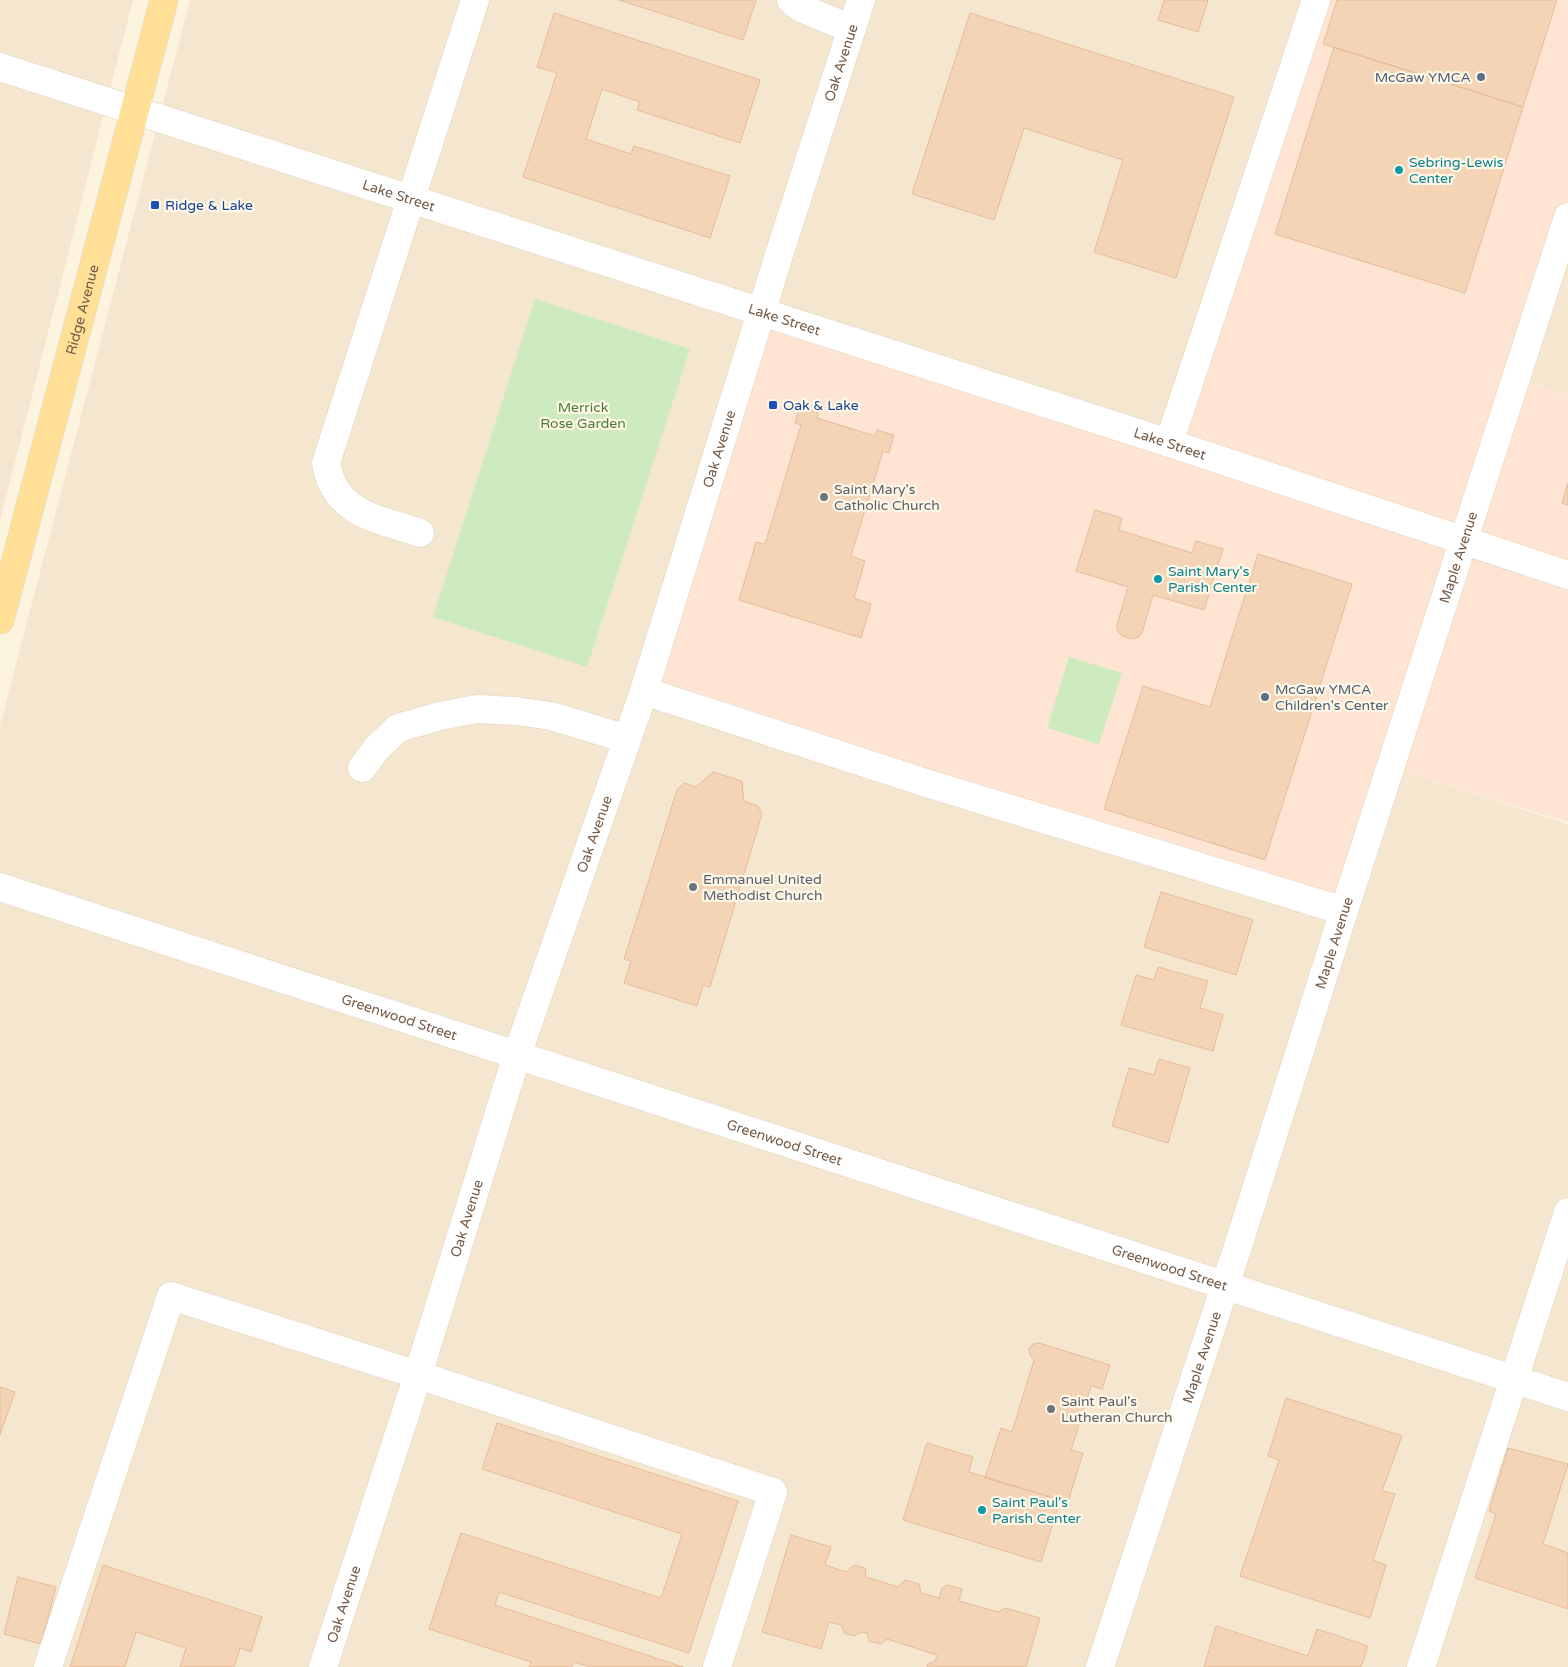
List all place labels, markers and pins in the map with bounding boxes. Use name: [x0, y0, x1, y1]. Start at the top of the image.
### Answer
place label: McGaw YMCA: [1375, 69, 1471, 86]
marker: McGaw YMCA: [1475, 71, 1487, 83]
place label: Sebring-Lewis Center: [1409, 154, 1504, 187]
marker: Sebring-Lewis Center: [1393, 164, 1405, 176]
place label: Ridge & Lake: [165, 197, 253, 214]
marker: Ridge & Lake: [149, 199, 161, 211]
place label: Oak & Lake: [783, 397, 859, 414]
marker: Oak & Lake: [767, 399, 779, 411]
place label: Saint Mary's Catholic Church: [834, 481, 940, 514]
marker: Saint Mary's Catholic Church: [818, 491, 830, 503]
place label: Saint Mary's Parish Center: [1168, 563, 1258, 596]
marker: Saint Mary's Parish Center: [1152, 573, 1164, 585]
place label: McGaw YMCA Children's Center: [1275, 681, 1389, 714]
marker: McGaw YMCA Children's Center: [1259, 691, 1271, 703]
place label: Emmanuel United Methodist Church: [703, 871, 822, 904]
marker: Emmanuel United Methodist Church: [687, 881, 699, 893]
place label: Saint Paul's Lutheran Church: [1061, 1393, 1173, 1426]
marker: Saint Paul's Lutheran Church: [1045, 1403, 1057, 1415]
place label: Saint Paul's Parish Center: [992, 1494, 1082, 1527]
marker: Saint Paul's Parish Center: [976, 1504, 988, 1516]

